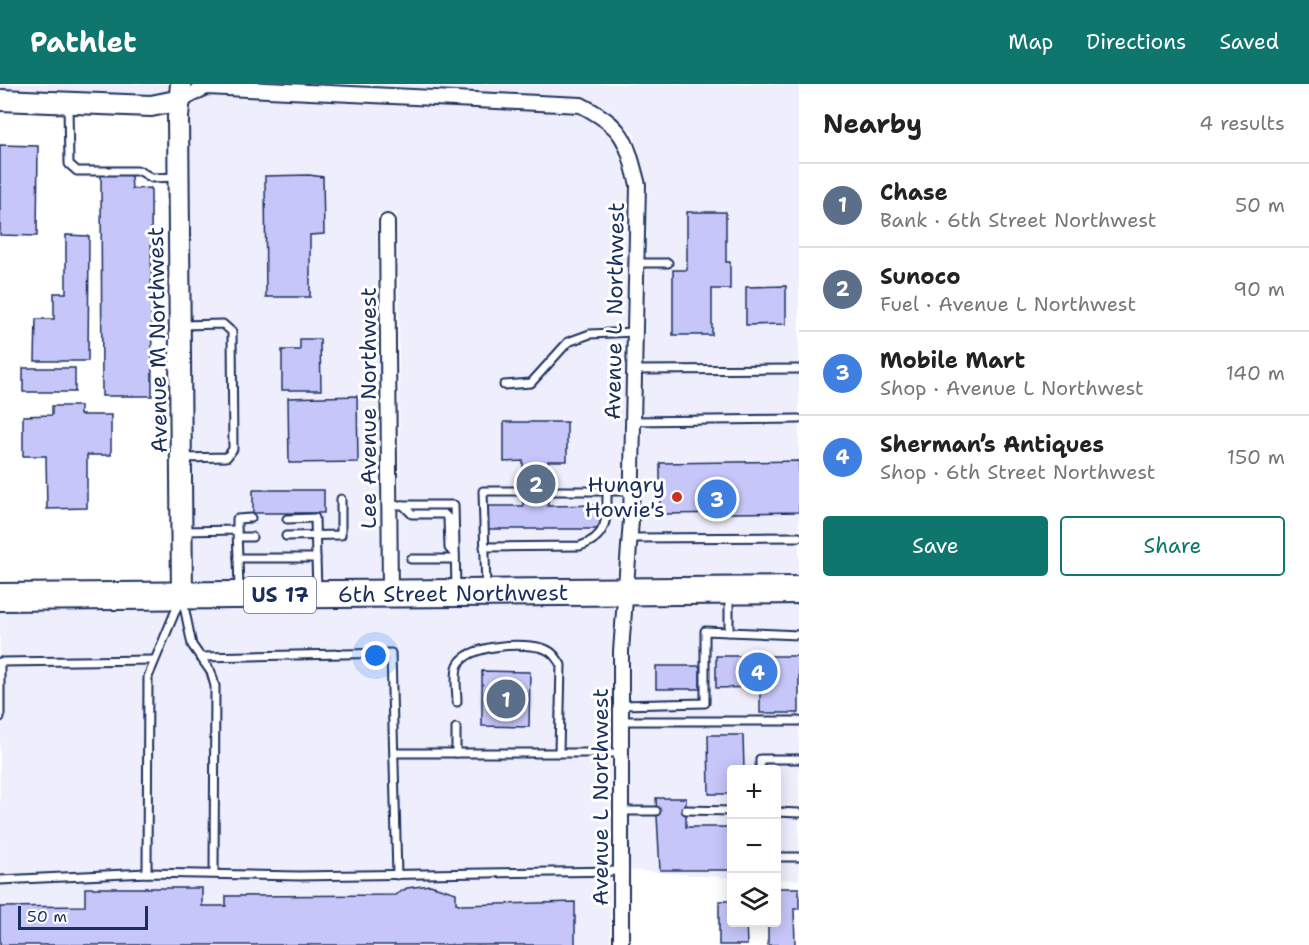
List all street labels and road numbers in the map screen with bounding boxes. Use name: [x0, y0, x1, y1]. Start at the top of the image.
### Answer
street label: Avenue L Northwest: [598, 202, 631, 420]
street label: Avenue M Northwest: [141, 226, 174, 454]
street label: Lee Avenue Northwest: [354, 287, 383, 529]
road number: US 17: [244, 577, 316, 613]
street label: 6th Street Northwest: [338, 578, 568, 609]
street label: Avenue L Northwest: [586, 688, 615, 906]

